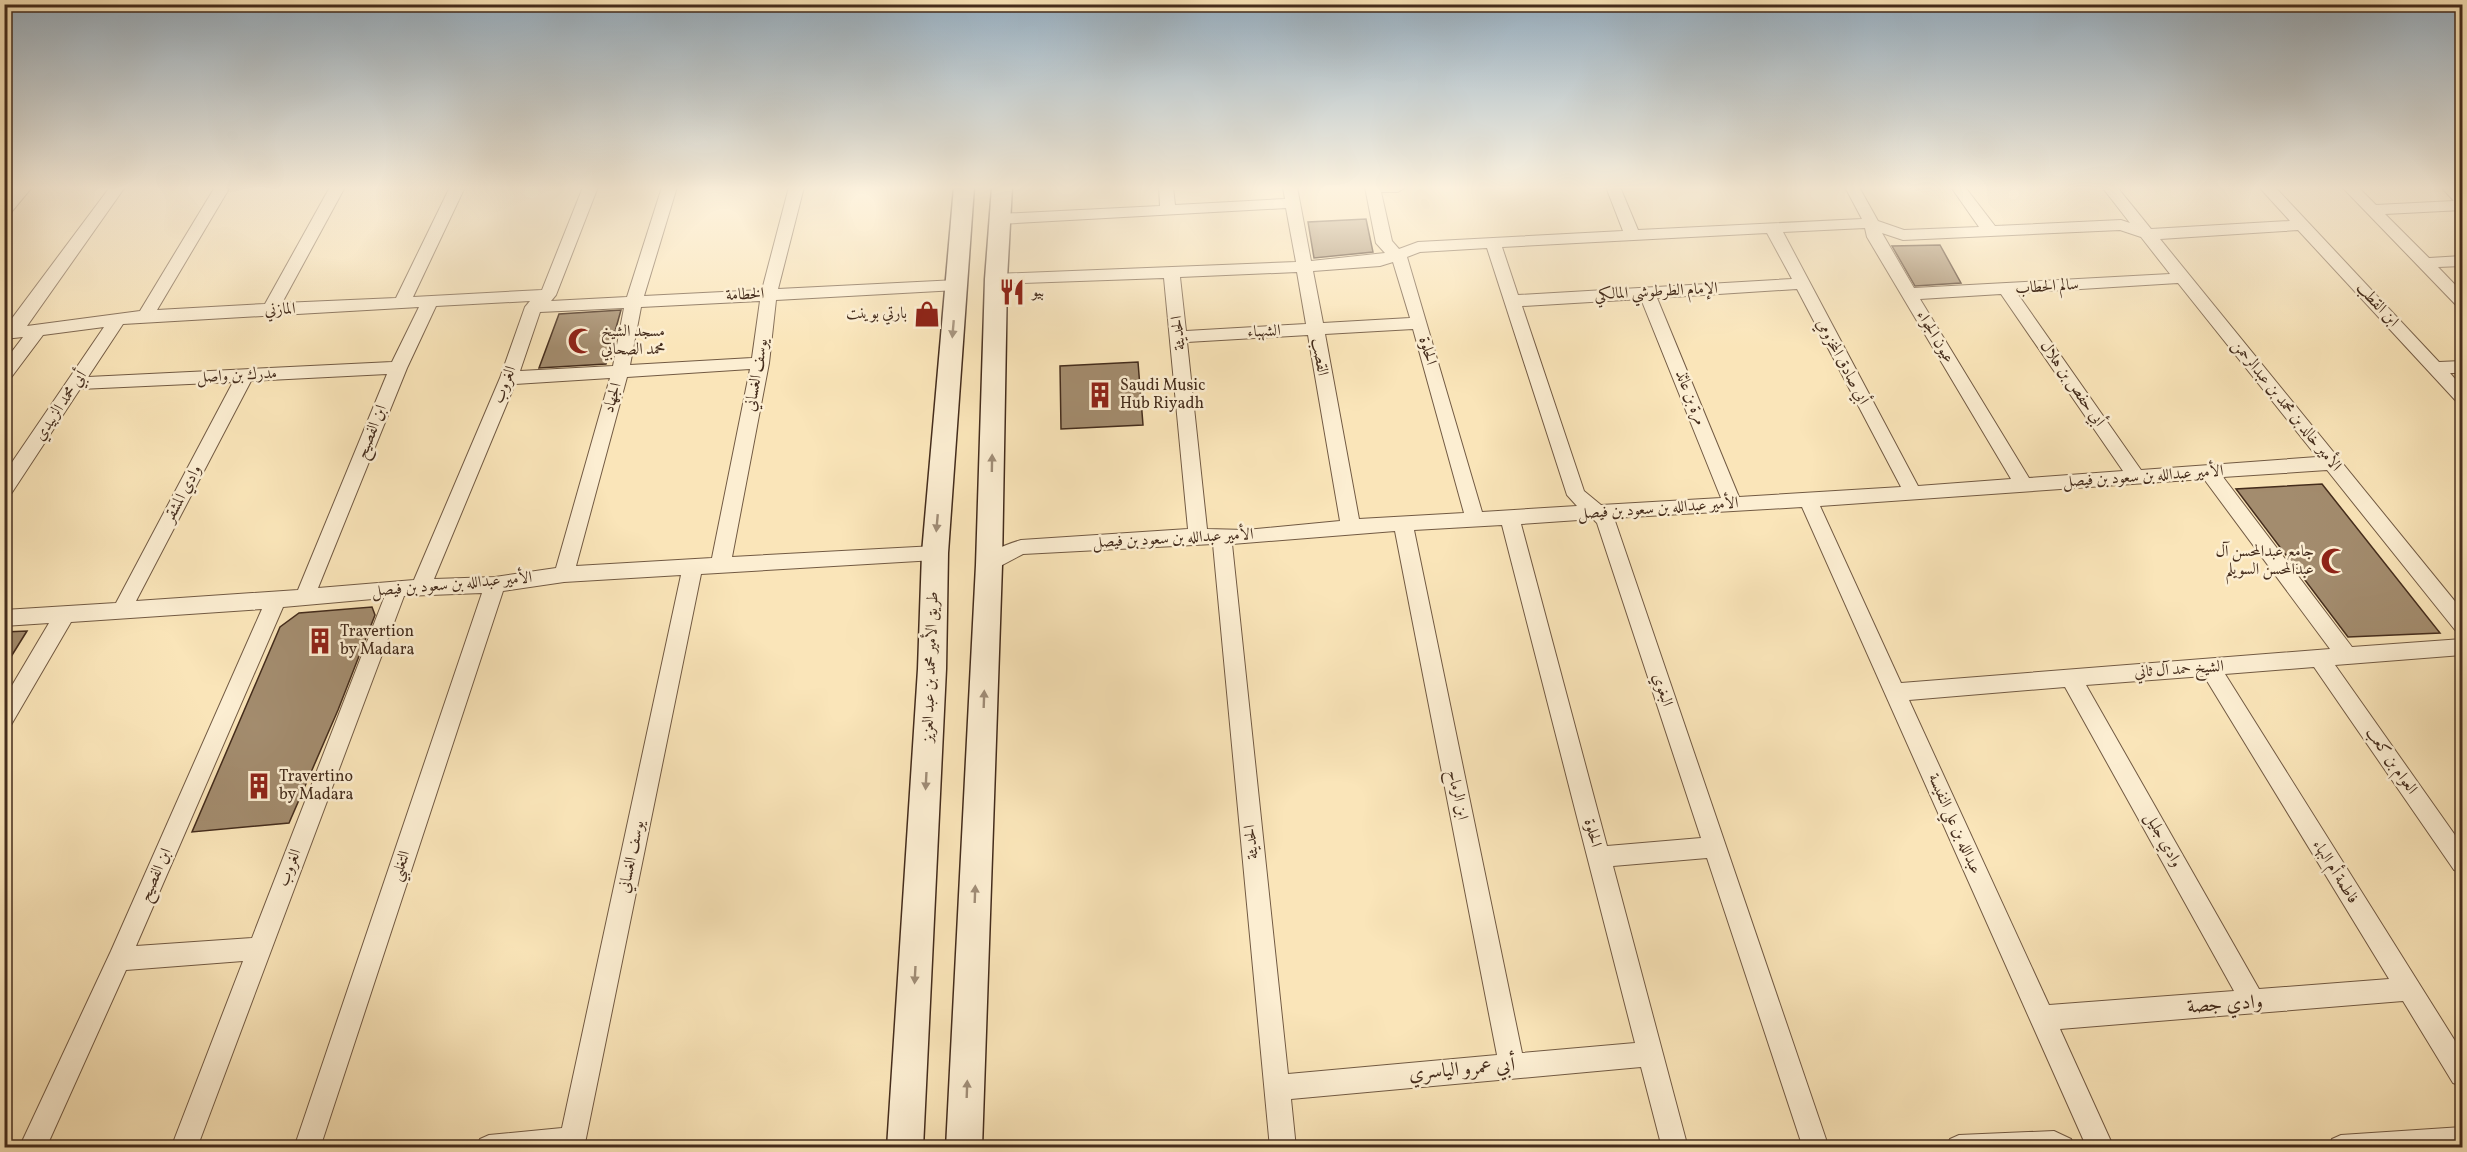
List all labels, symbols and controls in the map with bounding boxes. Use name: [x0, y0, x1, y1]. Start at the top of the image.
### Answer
street label: سالم الحطاب: [2014, 274, 2080, 302]
restaurant icon: بيو: [997, 277, 1027, 307]
street label: الإمام الطرطوشي المالكي: [1594, 278, 1718, 309]
street label: ابن القطب: [2351, 278, 2403, 332]
place label: بيو: [1030, 281, 1044, 303]
street label: الخطامة: [725, 283, 765, 307]
street label: المازني: [264, 298, 296, 322]
shop icon: بارتي بوينت: [912, 299, 942, 329]
place label: بارتي بوينت: [846, 303, 907, 325]
street label: عيون الجواء: [1911, 306, 1959, 368]
street label: أبي صادق المخزومي: [1810, 314, 1876, 409]
street label: الحديثة: [1166, 315, 1192, 351]
one-way arrow: [949, 319, 958, 338]
street label: الشهباء: [1247, 320, 1281, 344]
place label: مسجد الشيخ محمد الصحابي: [601, 321, 665, 361]
mosque icon: مسجد الشيخ محمد الصحابي: [566, 326, 596, 356]
street label: الحلوة: [1412, 334, 1442, 368]
street label: الأمير خالد بن محمد بن عبدالرحمن: [2226, 334, 2348, 476]
street label: أبي حفص بن هلال: [2034, 335, 2112, 432]
street label: يوسف الغساني: [740, 336, 774, 413]
street label: القصب: [1305, 336, 1333, 378]
street label: مدرك بن واصل: [196, 363, 278, 389]
street label: الغروب: [488, 363, 522, 407]
street label: أبي محمد الزبيدي: [28, 365, 93, 445]
street label: مرة بن عائذ: [1669, 367, 1711, 429]
place label: Saudi Music Hub Riyadh: [1120, 375, 1205, 415]
street label: الجهاد: [598, 380, 628, 416]
building icon: Saudi Music Hub Riyadh: [1085, 380, 1115, 410]
street label: ابن الفصيح: [351, 402, 395, 463]
one-way arrow: [987, 453, 996, 472]
street label: الأمير عبدالله بن سعود بن فيصل: [2062, 458, 2224, 494]
street label: وادي المشقر: [158, 461, 207, 528]
street label: الأمير عبدالله بن سعود بن فيصل: [1577, 490, 1739, 526]
one-way arrow: [932, 514, 942, 533]
street label: الأمير عبدالله بن سعود بن فيصل: [1092, 522, 1254, 554]
place label: جامع عبدالمحسن آل عبدالمحسن السويلم: [2215, 541, 2314, 585]
mosque icon: جامع عبدالمحسن آل عبدالمحسن السويلم: [2319, 546, 2349, 576]
street label: الأمير عبدالله بن سعود بن فيصل: [371, 565, 533, 603]
street label: طريق الأمير محمد بن عبد العزيز: [915, 591, 945, 745]
place label: Travertion by Madara: [340, 621, 415, 661]
building icon: Travertion by Madara: [305, 626, 335, 656]
street label: الشيخ حمد آل ثاني: [2133, 656, 2225, 686]
street label: البغوي: [1646, 671, 1678, 709]
one-way arrow: [979, 690, 988, 709]
street label: العوام بن كعب: [2358, 723, 2422, 800]
place label: Travertino by Madara: [279, 766, 354, 806]
street label: ابن الرماح: [1439, 768, 1473, 823]
street label: عبدالله بن علي النفيسة: [1919, 770, 1986, 879]
building icon: Travertino by Madara: [244, 771, 274, 801]
one-way arrow: [921, 771, 930, 790]
street label: وادي جليل: [2139, 809, 2187, 871]
street label: الحلوة: [1578, 816, 1606, 850]
street label: يوسف الغساني: [614, 818, 651, 895]
street label: الحديثة: [1239, 824, 1265, 860]
street label: فاطمة أم البهاء: [2305, 835, 2365, 909]
street label: ابن الفصيح: [134, 845, 179, 906]
street label: الغروب: [273, 846, 307, 890]
street label: التغلبي: [386, 848, 419, 885]
one-way arrow: [971, 885, 980, 904]
one-way arrow: [910, 966, 919, 985]
street label: وادي جصة: [2186, 988, 2264, 1022]
street label: أبي عمرو الياسري: [1407, 1049, 1517, 1089]
one-way arrow: [962, 1080, 971, 1099]

